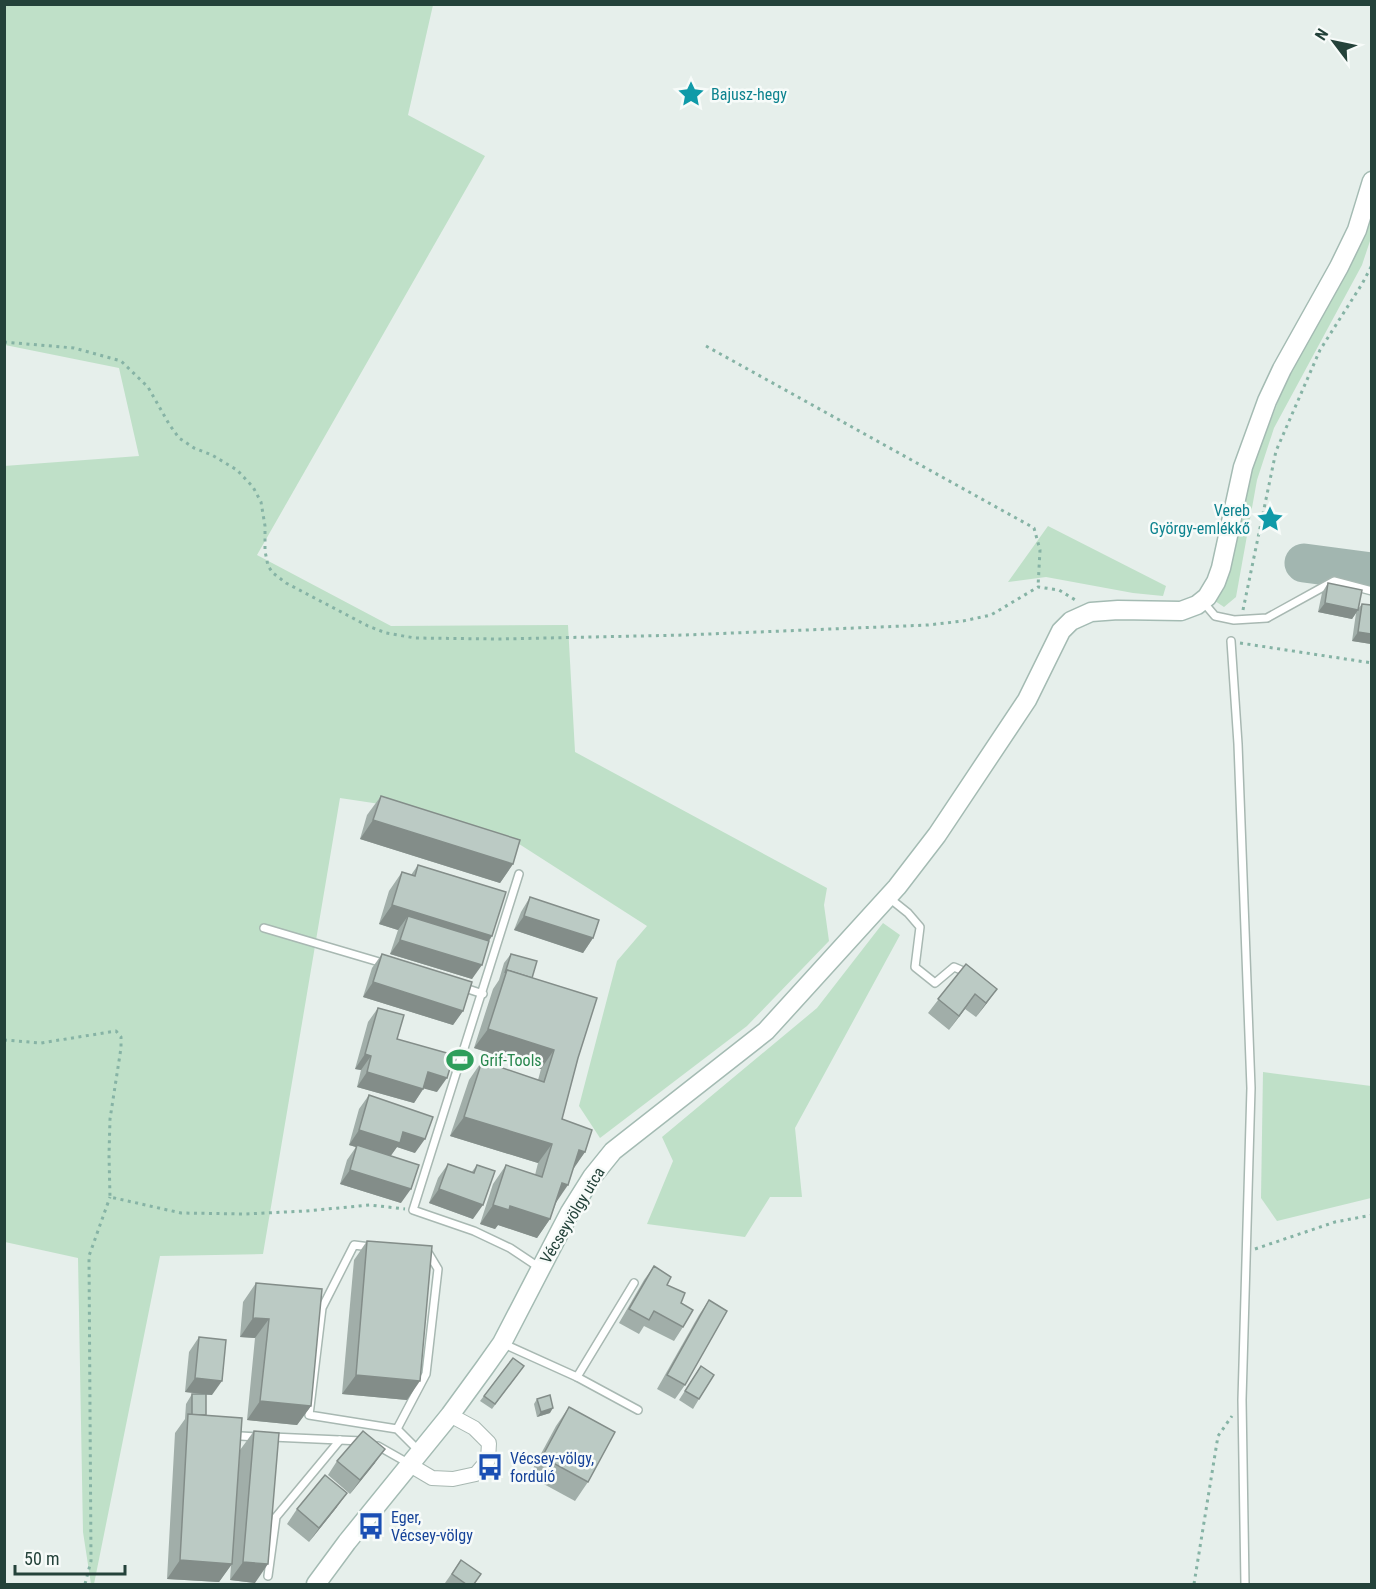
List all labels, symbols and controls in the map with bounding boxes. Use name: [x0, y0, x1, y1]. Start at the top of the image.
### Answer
north arrow: [1304, 12, 1364, 72]
text: N: [1311, 25, 1332, 44]
place icon: Bajusz-hegy: [676, 79, 706, 109]
place label: Bajusz-hegy: [711, 85, 787, 104]
place label: Vereb György-emlékkő: [1150, 501, 1250, 538]
place icon: Vereb György-emlékkő: [1255, 504, 1285, 534]
sports icon: Grif-Tools: [445, 1045, 475, 1075]
place label: Grif-Tools: [480, 1051, 542, 1070]
street label: Vécseyvölgy utca: [536, 1164, 609, 1267]
place label: Vécsey-völgy, forduló: [510, 1449, 594, 1486]
bus stop icon: Vécsey-völgy, forduló: [475, 1452, 505, 1482]
place label: Eger, Vécsey-völgy: [391, 1508, 473, 1545]
bus stop icon: Eger, Vécsey-völgy: [356, 1511, 386, 1541]
scale bar: [15, 1538, 124, 1576]
text: 50 m: [24, 1548, 59, 1569]

